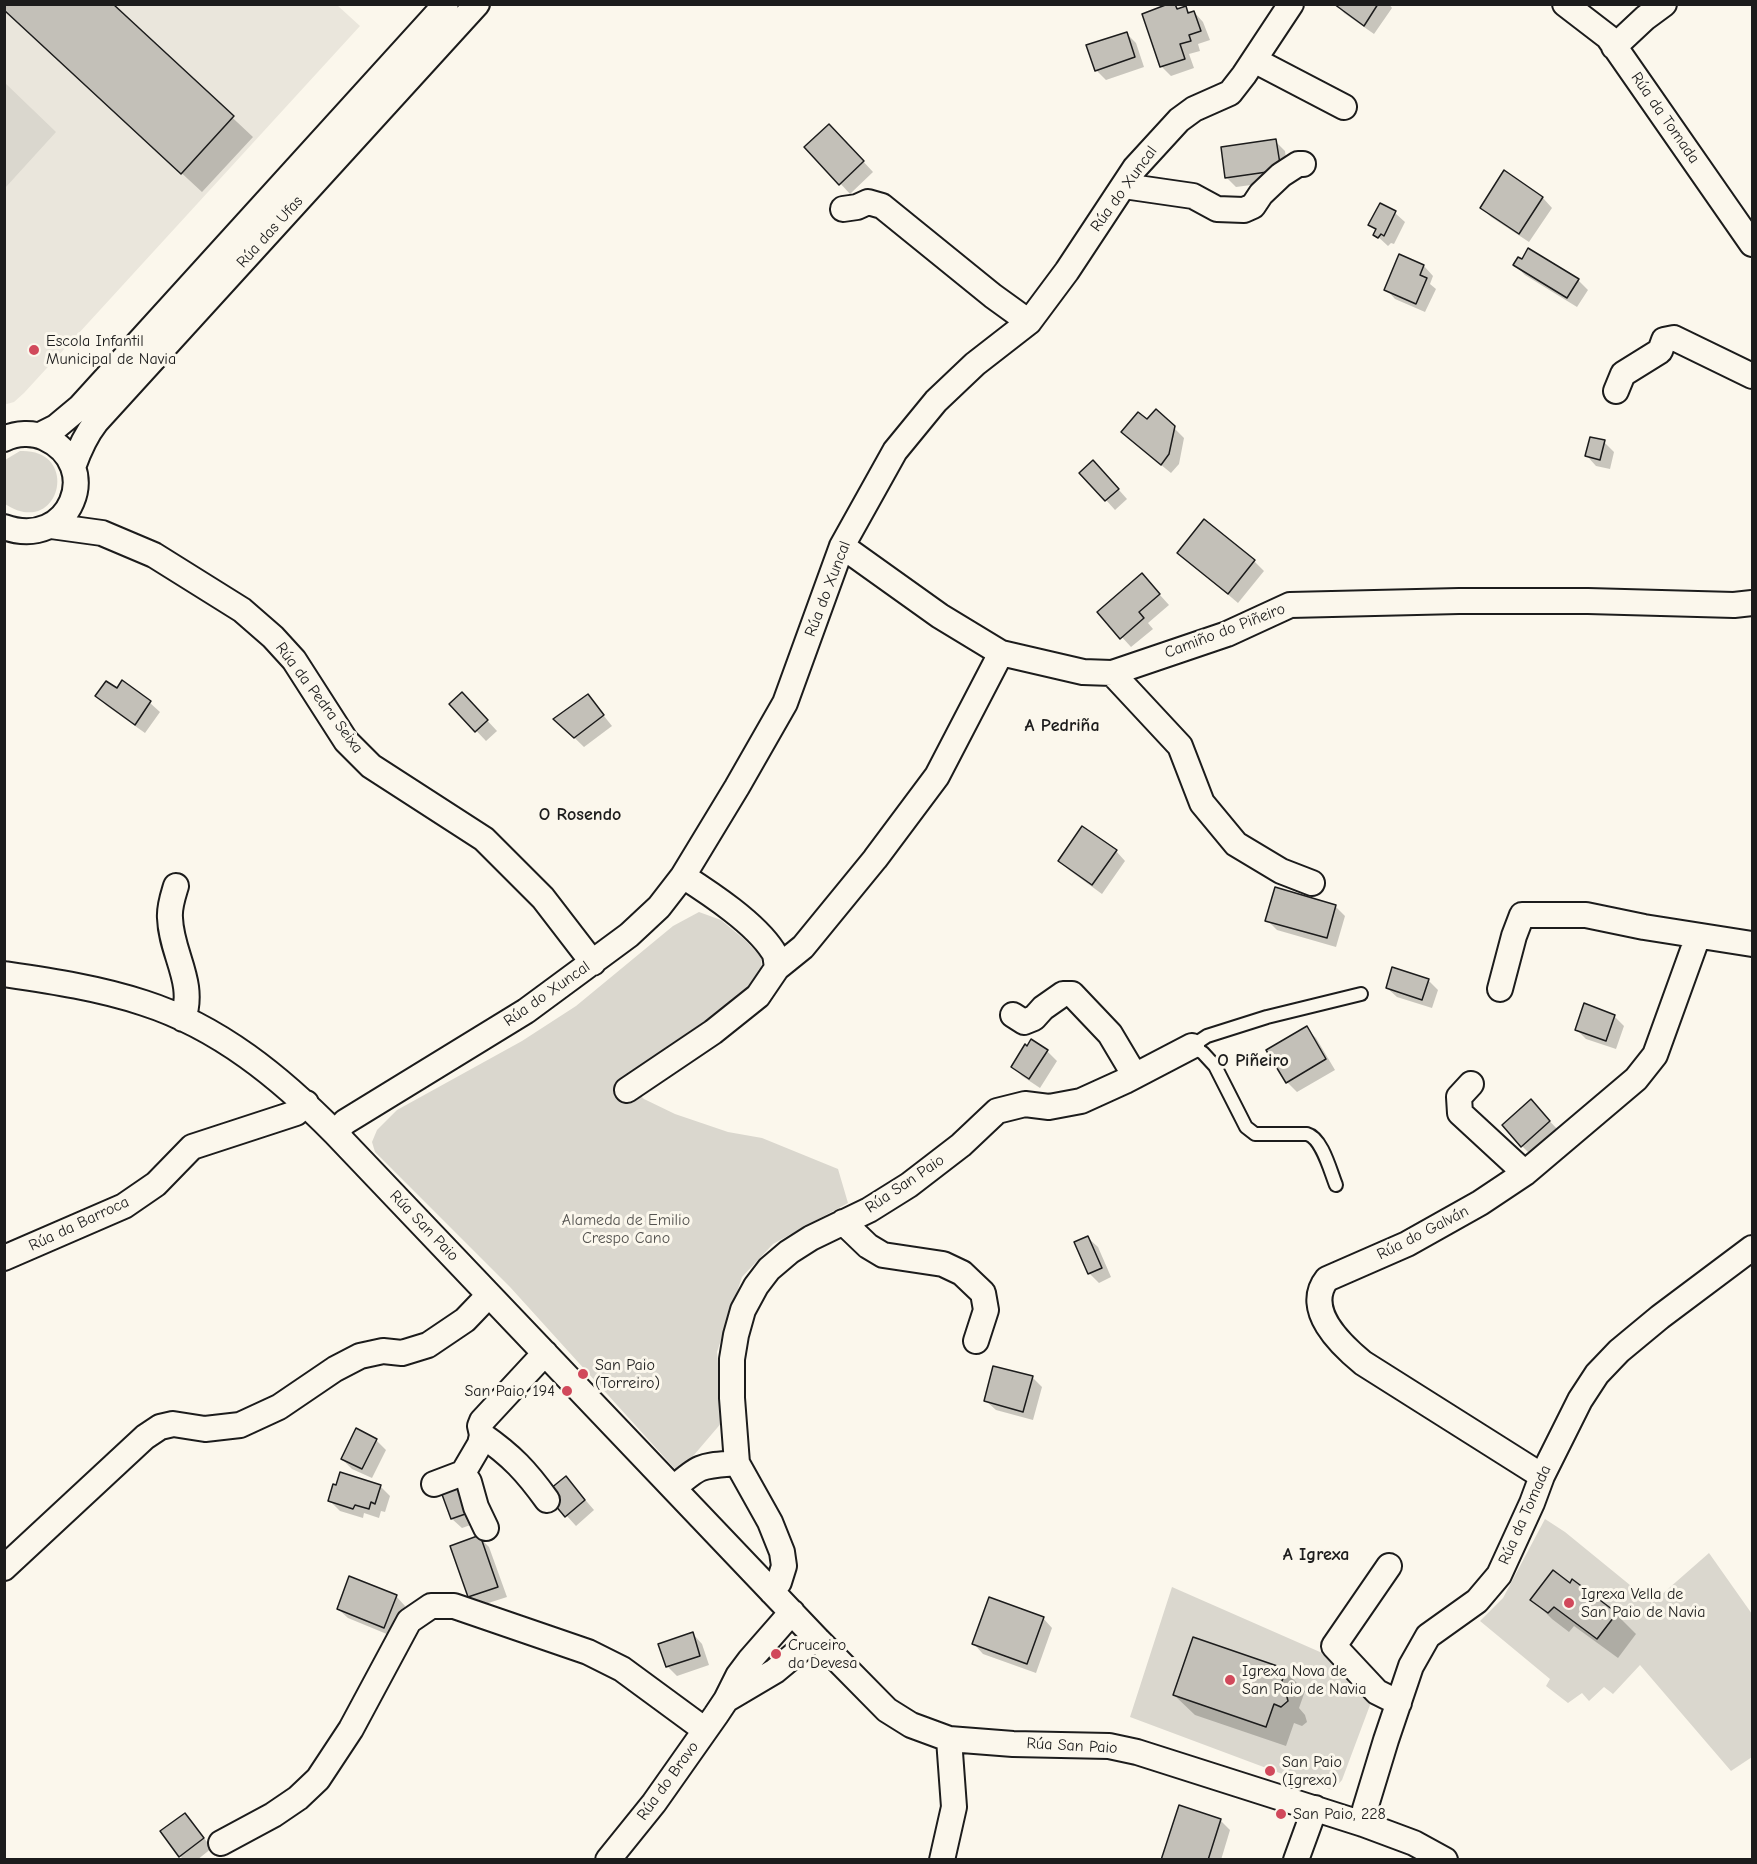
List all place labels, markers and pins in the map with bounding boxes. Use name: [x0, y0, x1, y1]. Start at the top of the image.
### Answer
place label: Escola Infantil Municipal de Navia: [46, 331, 176, 369]
marker: Escola Infantil Municipal de Navia: [27, 343, 41, 357]
place label: San Paio (Torreiro): [595, 1355, 660, 1393]
marker: San Paio (Torreiro): [576, 1367, 590, 1381]
place label: San Paio, 194: [465, 1381, 555, 1401]
marker: San Paio, 194: [560, 1384, 574, 1398]
place label: Igrexa Vella de San Paio de Navia: [1581, 1584, 1705, 1622]
marker: Igrexa Vella de San Paio de Navia: [1562, 1596, 1576, 1610]
place label: Cruceiro da Devesa: [788, 1635, 857, 1673]
marker: Cruceiro da Devesa: [769, 1647, 783, 1661]
place label: Igrexa Nova de San Paio de Navia: [1242, 1661, 1366, 1699]
marker: Igrexa Nova de San Paio de Navia: [1223, 1673, 1237, 1687]
place label: San Paio (Igrexa): [1282, 1752, 1342, 1790]
marker: San Paio (Igrexa): [1263, 1764, 1277, 1778]
place label: San Paio, 228: [1293, 1804, 1386, 1824]
marker: San Paio, 228: [1274, 1807, 1288, 1821]

